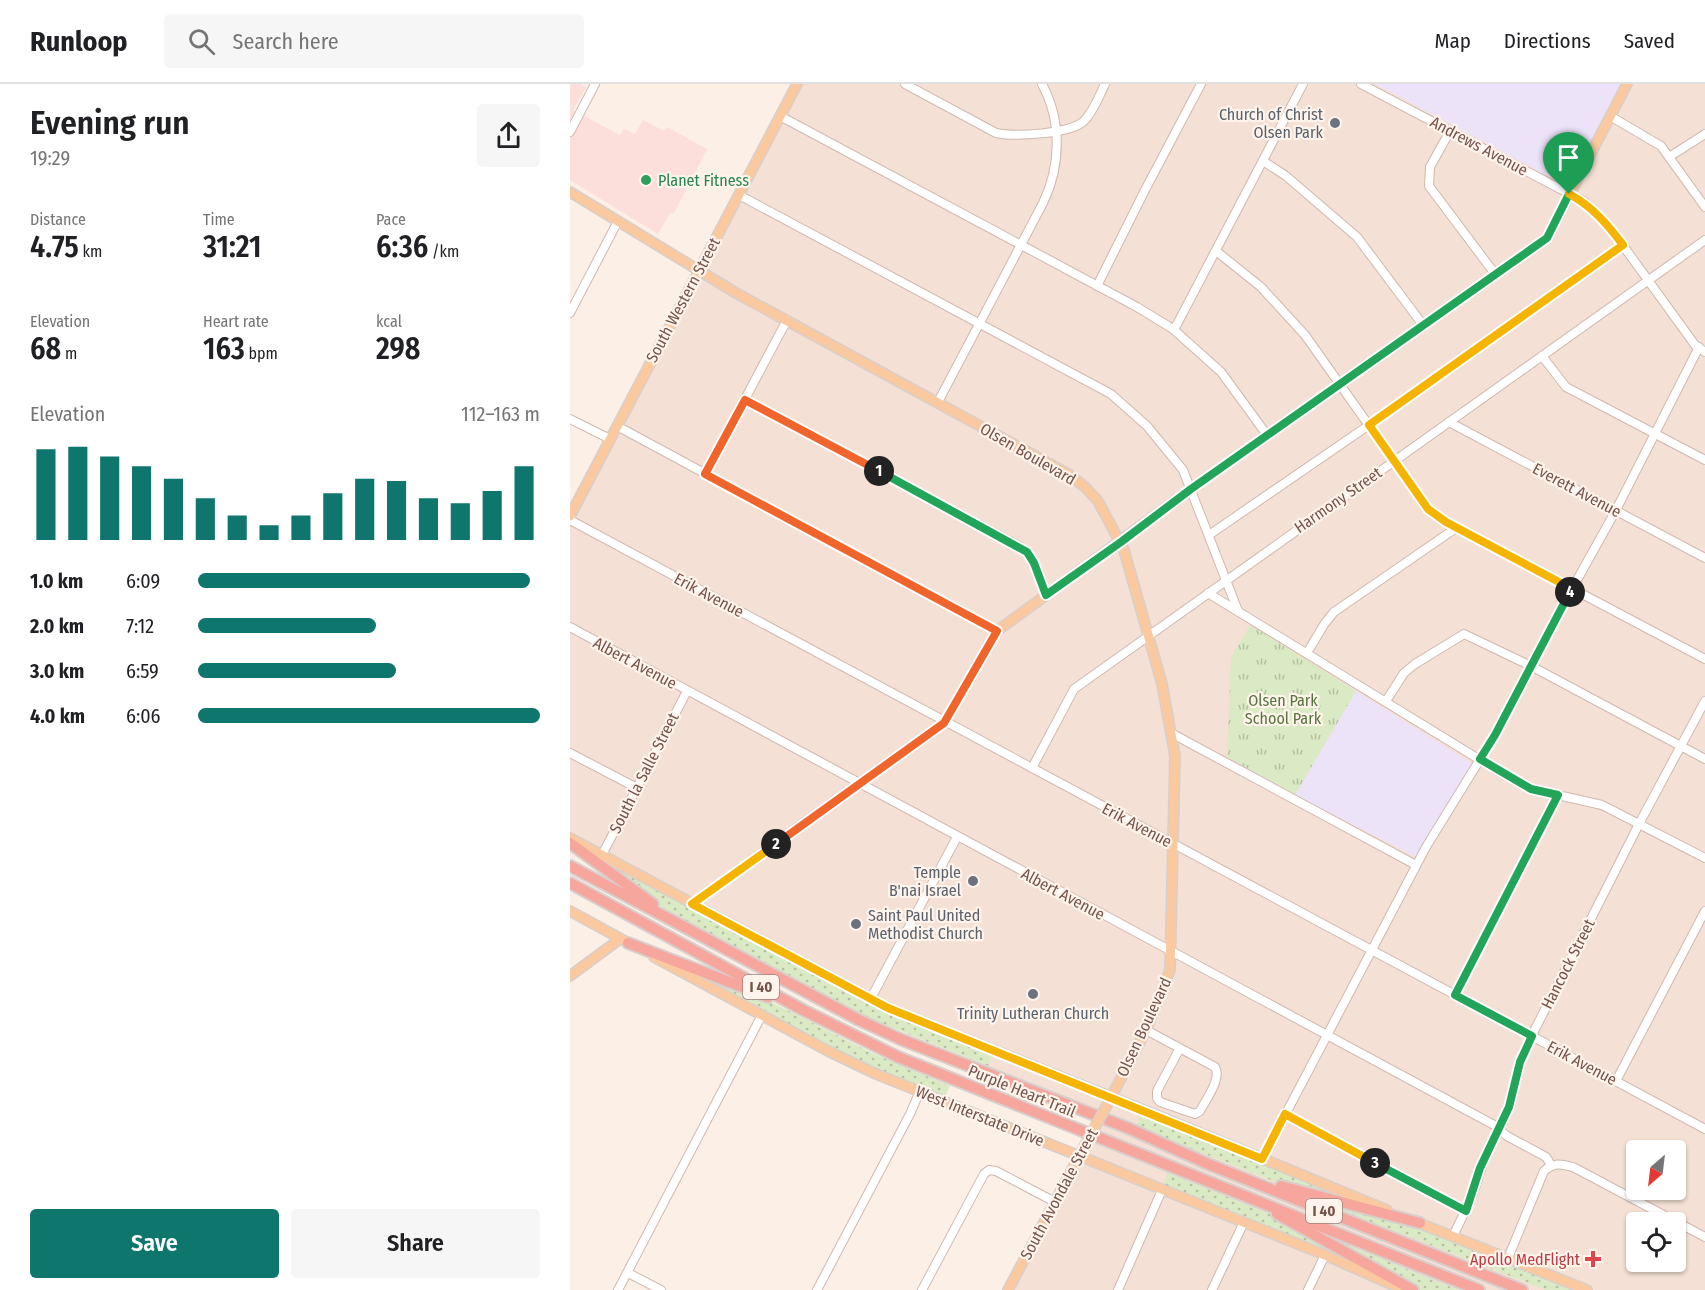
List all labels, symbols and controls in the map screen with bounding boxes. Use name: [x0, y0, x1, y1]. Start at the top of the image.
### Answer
search box: [164, 14, 584, 68]
text: Runloop: [30, 25, 128, 58]
icon: search: [185, 25, 218, 58]
text: Search here: [233, 28, 339, 55]
text: Map: [1434, 28, 1471, 54]
text: Directions: [1504, 28, 1591, 54]
text: Saved: [1624, 28, 1675, 54]
text: Evening run: [30, 103, 190, 143]
button: share: [477, 104, 540, 167]
place label: Church of Christ Olsen Park: [1219, 105, 1324, 142]
street label: Andrews Avenue: [1427, 112, 1531, 180]
marker: Church of Christ Olsen Park: [1328, 116, 1342, 130]
pin: [1543, 132, 1594, 194]
icon: arrive: [1552, 141, 1585, 174]
text: 19:29: [30, 146, 70, 170]
place label: Planet Fitness: [658, 171, 749, 190]
marker: Planet Fitness: [639, 173, 653, 187]
text: Distance: [30, 210, 86, 229]
text: Time: [203, 210, 235, 229]
text: Pace: [376, 210, 406, 229]
text: 4.75: [30, 229, 79, 265]
text: 31:21: [203, 229, 261, 265]
text: 6:36: [376, 229, 428, 265]
street label: South Western Street: [642, 234, 724, 366]
text: km: [79, 242, 102, 261]
text: /km: [428, 242, 459, 261]
text: Elevation: [30, 312, 90, 331]
text: Heart rate: [203, 312, 269, 331]
text: kcal: [376, 312, 402, 331]
text: 68: [30, 331, 61, 367]
text: 163: [203, 331, 245, 367]
text: 298: [376, 331, 421, 367]
text: m: [61, 344, 77, 363]
text: bpm: [245, 344, 278, 363]
text: Elevation: [30, 402, 105, 426]
text: 112–163 m: [461, 402, 540, 426]
street label: Olsen Boulevard: [977, 419, 1079, 489]
pin: 1: [864, 456, 894, 486]
street label: Everett Avenue: [1529, 459, 1625, 521]
text: 1: [876, 461, 882, 480]
street label: Harmony Street: [1291, 462, 1386, 537]
text: 1.0 km: [30, 569, 83, 593]
text: 6:09: [126, 569, 160, 593]
street label: Erik Avenue: [671, 569, 747, 621]
pin: 4: [1555, 577, 1585, 607]
text: 4: [1566, 582, 1574, 601]
text: 2.0 km: [30, 614, 84, 638]
text: 7:12: [126, 614, 154, 638]
street label: Albert Avenue: [590, 633, 680, 693]
text: 3.0 km: [30, 659, 84, 683]
text: 6:59: [126, 659, 159, 683]
park label: Olsen Park School Park: [1245, 691, 1322, 728]
text: 4.0 km: [30, 704, 85, 728]
text: 6:06: [126, 704, 161, 728]
street label: South la Salle Street: [605, 709, 683, 837]
street label: Erik Avenue: [1099, 799, 1175, 851]
pin: 2: [761, 829, 791, 859]
text: 2: [772, 834, 780, 853]
place label: Temple B'nai Israel: [889, 863, 961, 900]
street label: Albert Avenue: [1018, 864, 1108, 924]
marker: Temple B'nai Israel: [966, 874, 980, 888]
place label: Saint Paul United Methodist Church: [868, 906, 983, 943]
street label: Hancock Street: [1537, 915, 1599, 1012]
marker: Saint Paul United Methodist Church: [849, 917, 863, 931]
street label: Olsen Boulevard: [1113, 974, 1175, 1080]
road number: I 40: [743, 975, 779, 999]
marker: Trinity Lutheran Church: [1026, 987, 1040, 1001]
place label: Trinity Lutheran Church: [957, 1004, 1109, 1023]
street label: Erik Avenue: [1544, 1037, 1620, 1089]
street label: Purple Heart Trail: [965, 1061, 1079, 1121]
street label: West Interstate Drive: [913, 1082, 1047, 1150]
street label: South Avondale Street: [1016, 1124, 1102, 1263]
north arrow: [1626, 1140, 1686, 1200]
map controls: [1626, 1140, 1686, 1272]
pin: 3: [1360, 1148, 1390, 1178]
text: 3: [1371, 1153, 1379, 1172]
road number: I 40: [1306, 1199, 1342, 1223]
button: Save: [30, 1209, 279, 1278]
button: Share: [291, 1209, 540, 1278]
button: locate: [1626, 1212, 1686, 1272]
place label: Apollo MedFlight: [1470, 1250, 1581, 1269]
marker: Apollo MedFlight: [1584, 1250, 1602, 1268]

